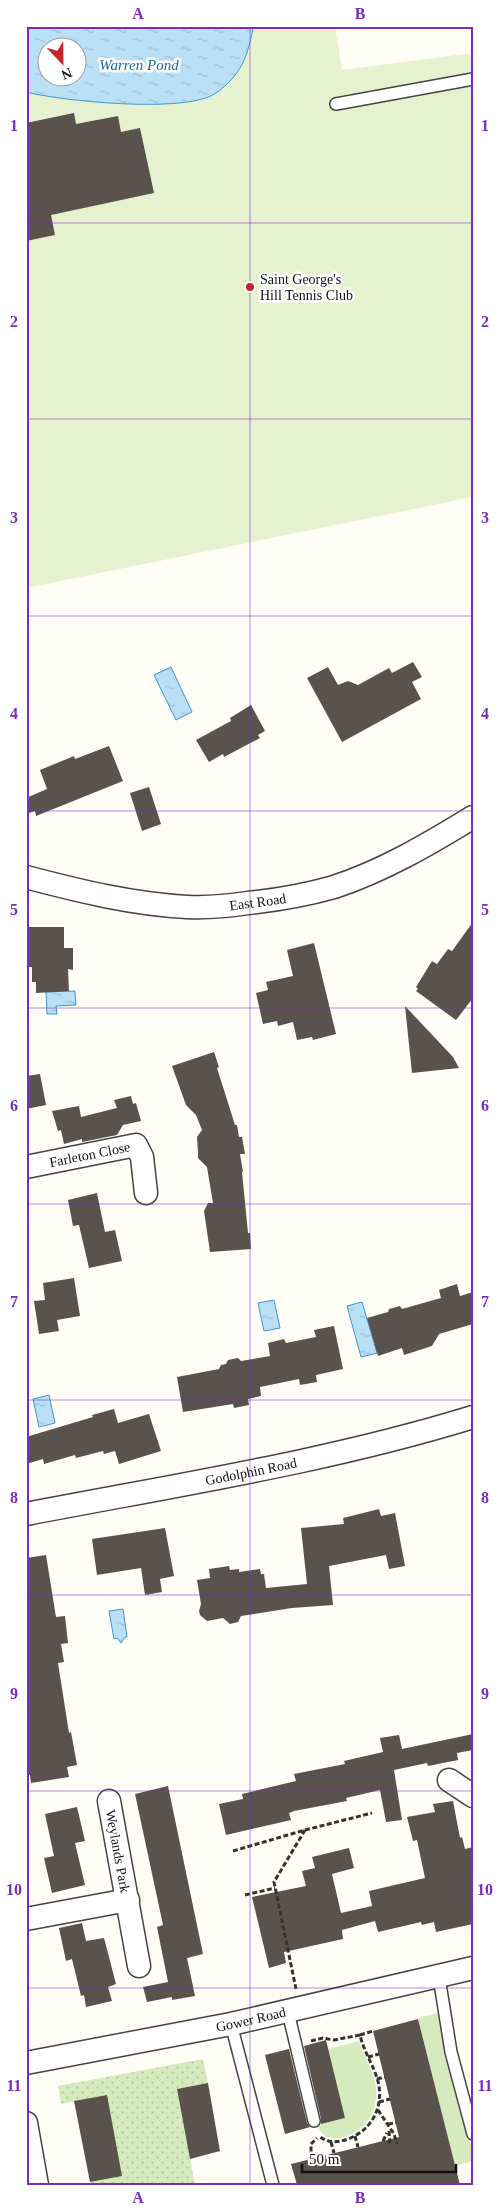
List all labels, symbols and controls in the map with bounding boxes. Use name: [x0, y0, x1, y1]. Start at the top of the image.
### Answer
text: A: [132, 5, 144, 22]
text: B: [355, 5, 366, 22]
north arrow: [38, 38, 88, 88]
water label: Warren Pond: [99, 57, 179, 73]
text: N: [59, 65, 74, 82]
text: 1: [10, 117, 18, 134]
text: 1: [481, 117, 489, 134]
place label: Saint George's Hill Tennis Club: [260, 272, 353, 303]
marker: Saint George's Hill Tennis Club: [244, 281, 256, 293]
text: 2: [10, 313, 18, 330]
text: 2: [481, 313, 489, 330]
text: 3: [10, 509, 18, 526]
text: 3: [481, 509, 489, 526]
text: 4: [10, 705, 18, 722]
text: 4: [481, 705, 489, 722]
street label: East Road: [228, 890, 287, 913]
text: 5: [10, 901, 18, 918]
text: 5: [481, 901, 489, 918]
text: 6: [10, 1097, 18, 1114]
text: 6: [481, 1097, 489, 1114]
street label: Farleton Close: [48, 1139, 131, 1170]
text: 7: [10, 1293, 18, 1310]
text: 7: [481, 1293, 489, 1310]
street label: Godolphin Road: [204, 1455, 298, 1488]
text: 8: [10, 1489, 18, 1506]
text: 8: [481, 1489, 489, 1506]
text: 9: [10, 1685, 18, 1702]
text: 9: [481, 1685, 489, 1702]
street label: Weylands Park: [103, 1808, 133, 1894]
text: 10: [6, 1881, 22, 1898]
text: 10: [477, 1881, 493, 1898]
street label: Gower Road: [215, 2004, 287, 2034]
text: 11: [6, 2077, 22, 2094]
text: 11: [477, 2077, 493, 2094]
scale bar: [302, 2141, 455, 2173]
text: 50 m: [309, 2151, 340, 2167]
text: A: [132, 2189, 144, 2206]
text: B: [355, 2189, 366, 2206]

